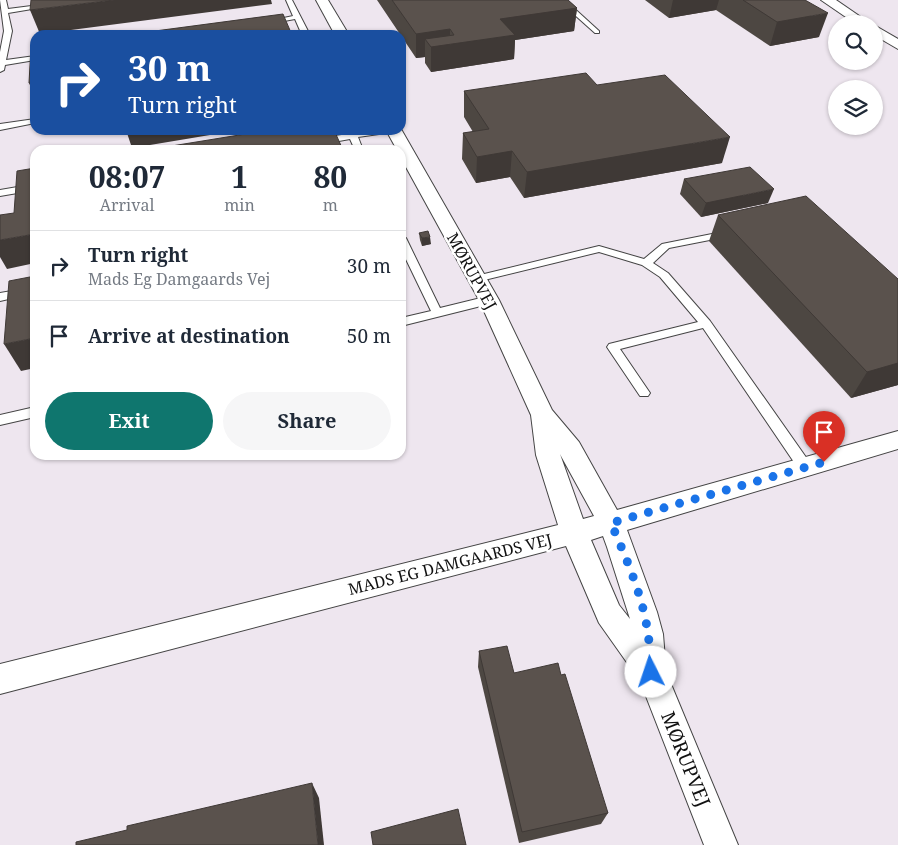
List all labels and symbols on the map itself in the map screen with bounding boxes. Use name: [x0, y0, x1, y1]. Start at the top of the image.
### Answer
street label: MØRUPVEJ: [442, 229, 502, 314]
pin: [803, 411, 845, 462]
street label: MADS EG DAMGAARDS VEJ: [346, 528, 555, 600]
position arrow: [624, 645, 676, 697]
street label: MØRUPVEJ: [655, 707, 717, 811]

